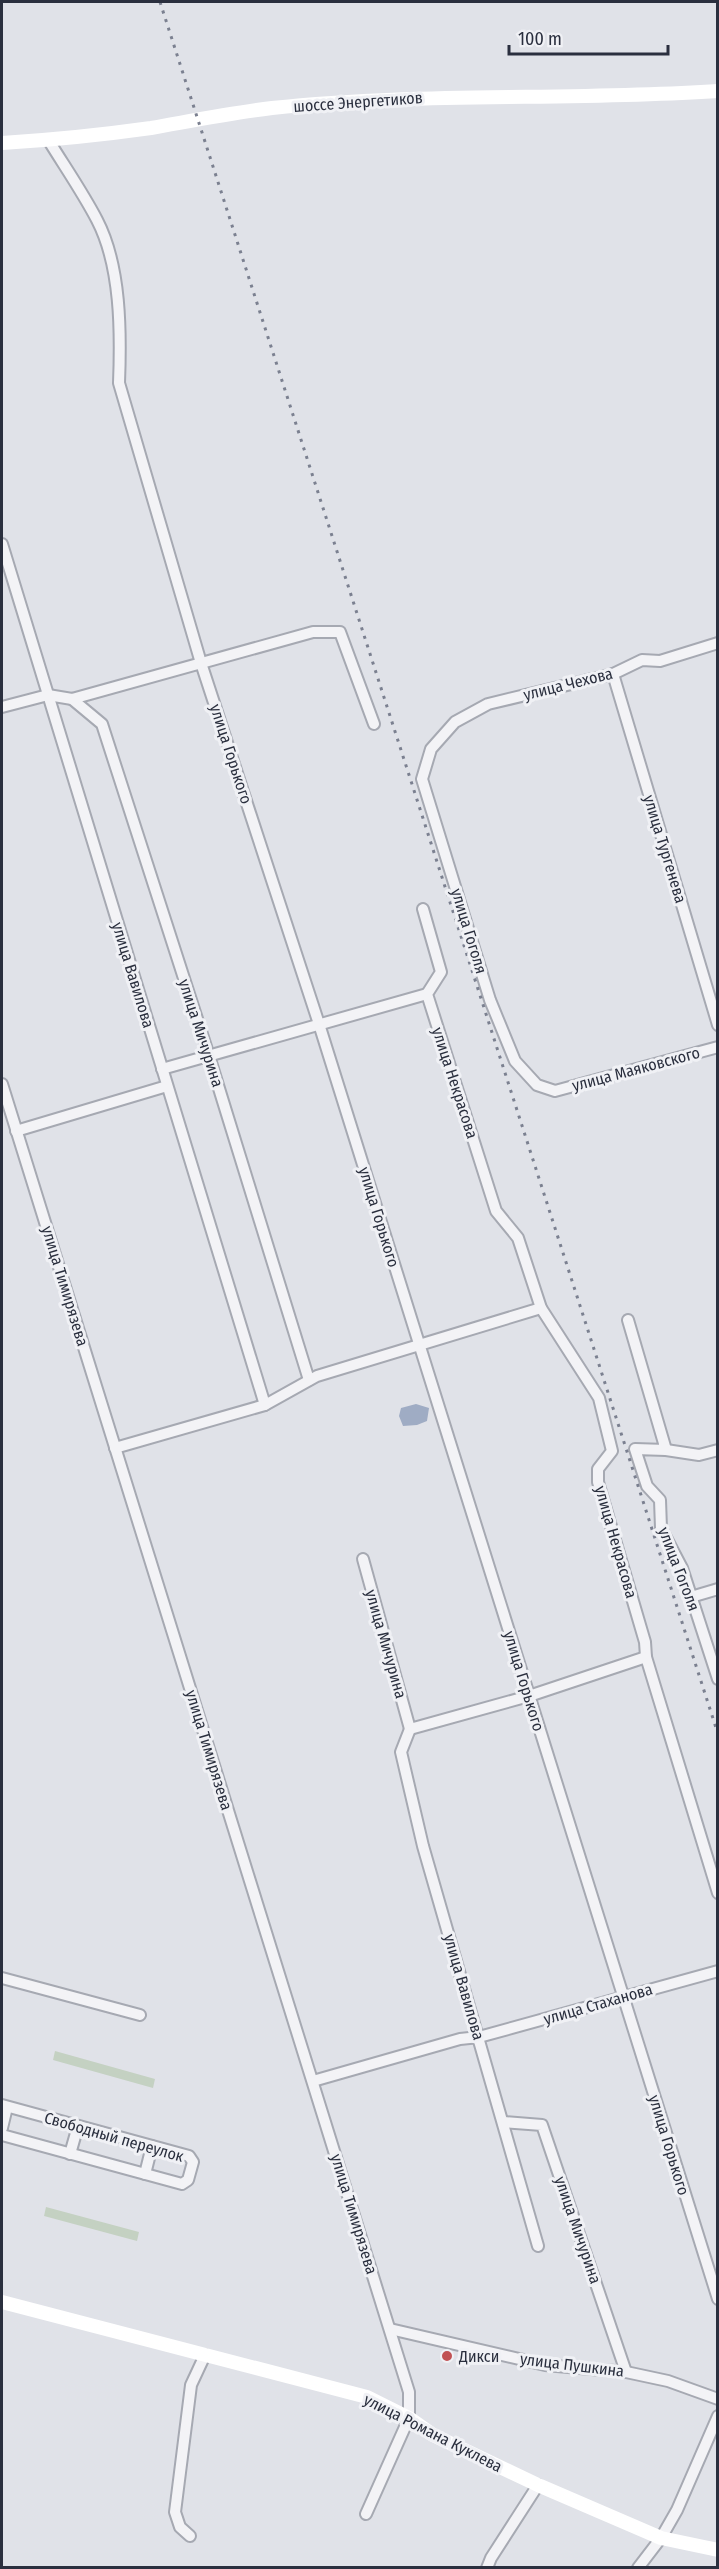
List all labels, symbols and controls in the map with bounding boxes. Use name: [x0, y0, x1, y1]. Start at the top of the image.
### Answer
scale bar: [509, 18, 668, 56]
text: 100 m: [518, 28, 562, 50]
street label: шоссе Энергетиков: [293, 88, 423, 116]
street label: улица Чехова: [521, 664, 615, 704]
street label: улица Горького: [206, 702, 256, 806]
street label: улица Тургенева: [640, 793, 691, 906]
street label: улица Гоголя: [447, 886, 491, 976]
street label: улица Вавилова: [108, 920, 158, 1030]
street label: улица Мичурина: [175, 977, 227, 1089]
street label: улица Некрасова: [428, 1025, 482, 1141]
street label: улица Маяковского: [570, 1043, 702, 1095]
street label: улица Горького: [355, 1165, 403, 1269]
street label: улица Тимирязева: [38, 1224, 92, 1349]
street label: улица Некрасова: [591, 1484, 641, 1600]
street label: улица Гоголя: [654, 1524, 704, 1614]
street label: улица Мичурина: [361, 1587, 411, 1701]
street label: улица Горького: [500, 1629, 548, 1733]
street label: улица Тимирязева: [182, 1688, 236, 1813]
street label: улица Вавилова: [440, 1932, 488, 2042]
street label: улица Стаханова: [541, 1979, 655, 2029]
street label: улица Горького: [645, 2093, 693, 2197]
street label: Свободный переулок: [42, 2108, 186, 2166]
street label: улица Тимирязева: [327, 2152, 381, 2277]
street label: улица Мичурина: [551, 2174, 605, 2286]
place label: Дикси: [458, 2347, 499, 2366]
marker: Дикси: [440, 2349, 454, 2363]
street label: улица Пушкина: [519, 2349, 625, 2381]
street label: улица Романа Куклева: [361, 2390, 505, 2476]

